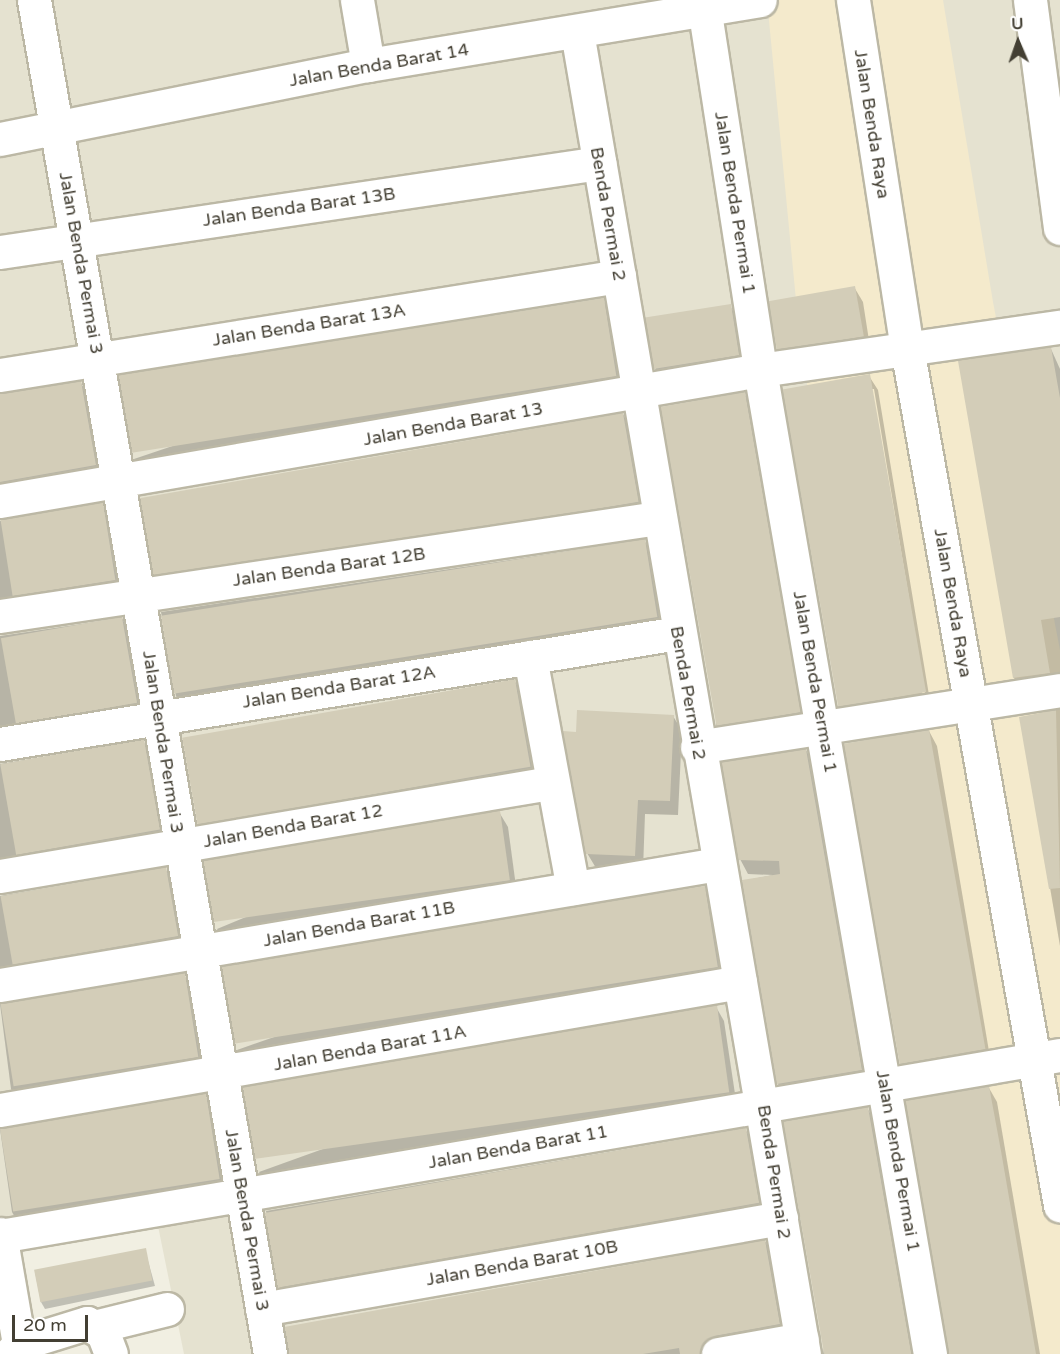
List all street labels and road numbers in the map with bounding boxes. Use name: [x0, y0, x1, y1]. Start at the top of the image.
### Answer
street label: Jalan Benda Barat 14: [288, 39, 470, 91]
street label: Jalan Benda Raya: [850, 48, 894, 200]
street label: Jalan Benda Permai 1: [710, 110, 760, 296]
street label: Benda Permai 2: [586, 145, 630, 283]
street label: Jalan Benda Permai 3: [54, 170, 108, 356]
street label: Jalan Benda Barat 13B: [201, 183, 397, 231]
street label: Jalan Benda Barat 13A: [211, 299, 407, 351]
street label: Jalan Benda Barat 13: [362, 398, 544, 450]
street label: Jalan Benda Raya: [929, 527, 977, 679]
street label: Jalan Benda Barat 12B: [231, 543, 427, 591]
street label: Jalan Benda Permai 1: [788, 589, 842, 775]
street label: Benda Permai 2: [666, 624, 710, 762]
street label: Jalan Benda Permai 3: [138, 649, 188, 835]
street label: Jalan Benda Barat 12A: [241, 661, 437, 713]
street label: Jalan Benda Barat 12: [202, 800, 384, 852]
street label: Jalan Benda Barat 11B: [261, 896, 457, 952]
street label: Jalan Benda Barat 11A: [272, 1020, 468, 1076]
street label: Jalan Benda Permai 1: [871, 1068, 925, 1254]
street label: Benda Permai 2: [753, 1103, 795, 1241]
street label: Jalan Benda Barat 11: [427, 1121, 609, 1173]
street label: Jalan Benda Permai 3: [220, 1127, 274, 1313]
street label: Jalan Benda Barat 10B: [424, 1235, 620, 1291]

